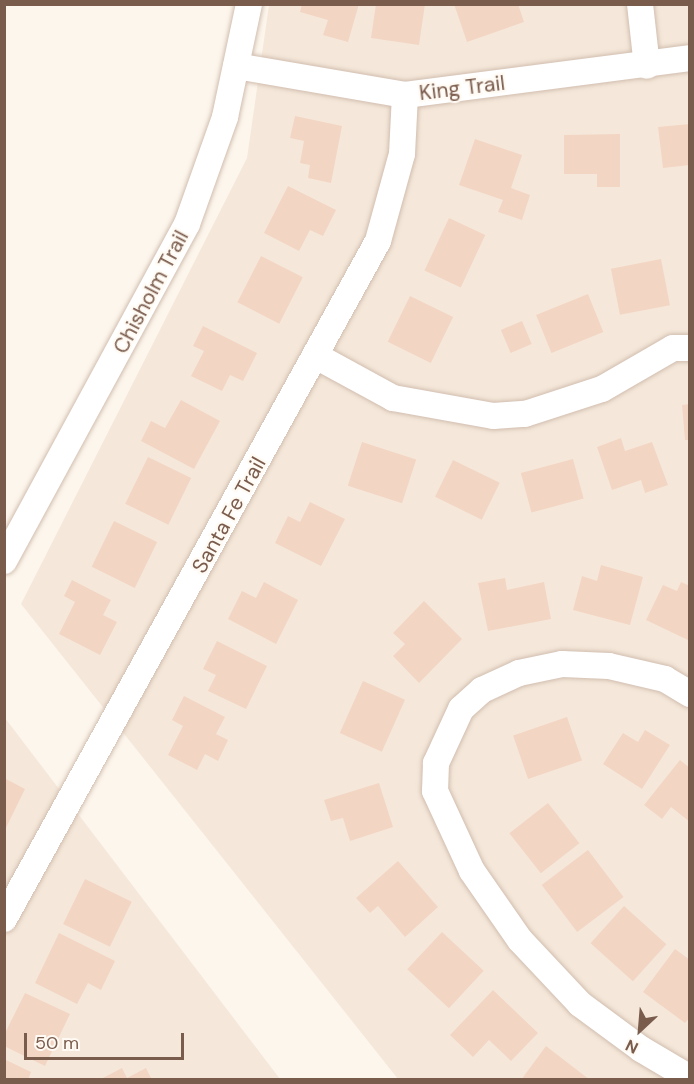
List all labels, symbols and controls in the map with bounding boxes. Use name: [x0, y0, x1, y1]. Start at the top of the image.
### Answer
street label: King Trail: [418, 70, 506, 106]
street label: Chisholm Trail: [108, 226, 194, 358]
street label: Santa Fe Trail: [187, 453, 271, 577]
north arrow: [610, 1000, 670, 1060]
scale bar: [27, 1021, 188, 1059]
text: 50 m: [35, 1031, 79, 1055]
text: N: [622, 1035, 642, 1059]

